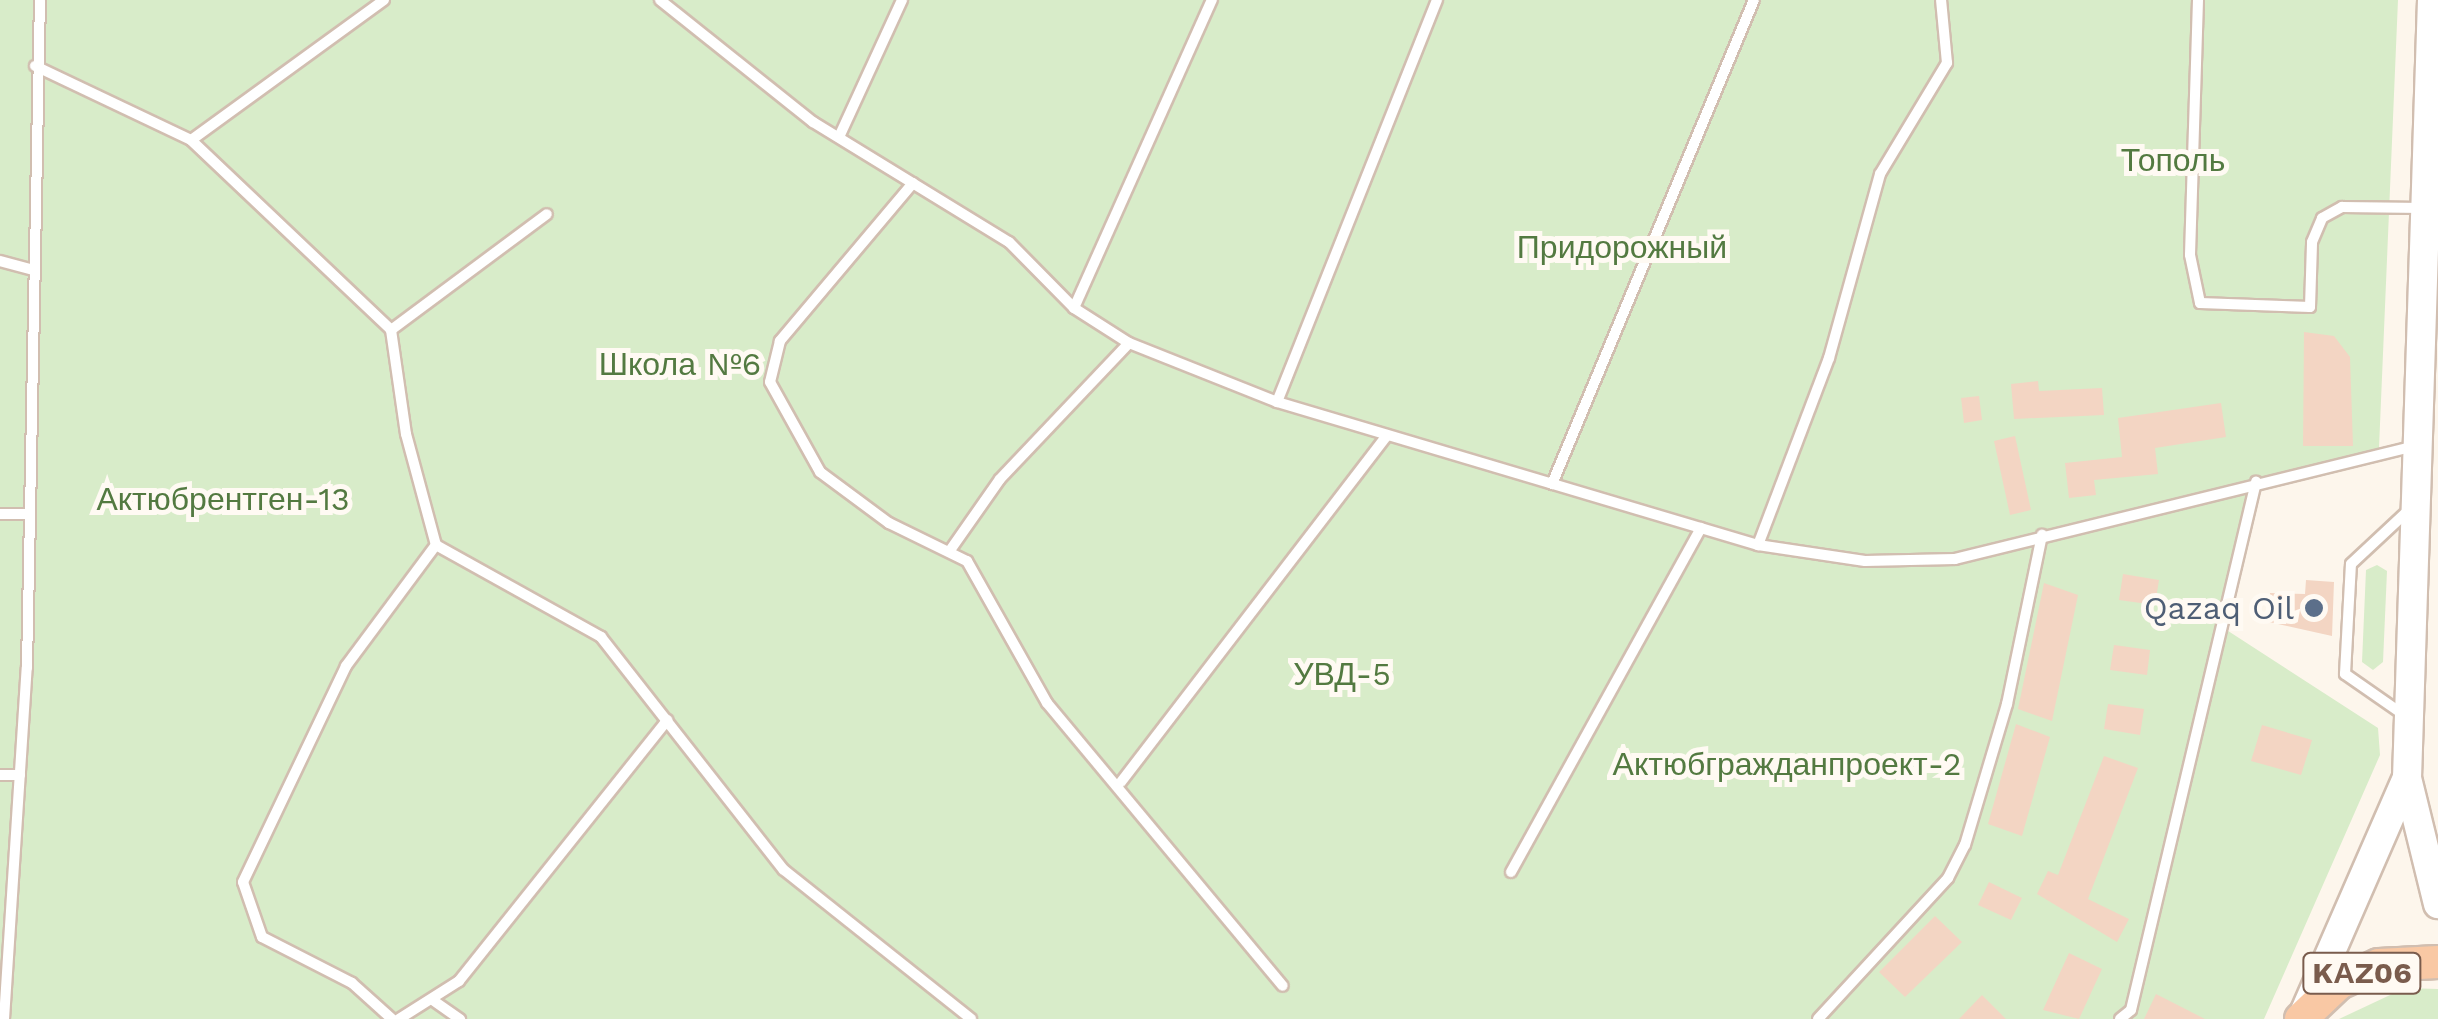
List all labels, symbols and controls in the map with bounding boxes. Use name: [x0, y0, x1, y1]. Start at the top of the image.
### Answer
park label: Тополь: [2121, 141, 2225, 179]
park label: Придорожный: [1517, 228, 1727, 266]
park label: Школа №6: [599, 345, 761, 383]
park label: Актюбрентген-13: [96, 480, 350, 518]
place label: Qazaq Oil: [2144, 589, 2294, 627]
marker: Qazaq Oil: [2303, 597, 2325, 619]
park label: УВД-5: [1293, 655, 1391, 693]
park label: Актюбгражданпроект-2: [1613, 745, 1961, 783]
road number: KАZ06: [2302, 948, 2422, 998]

